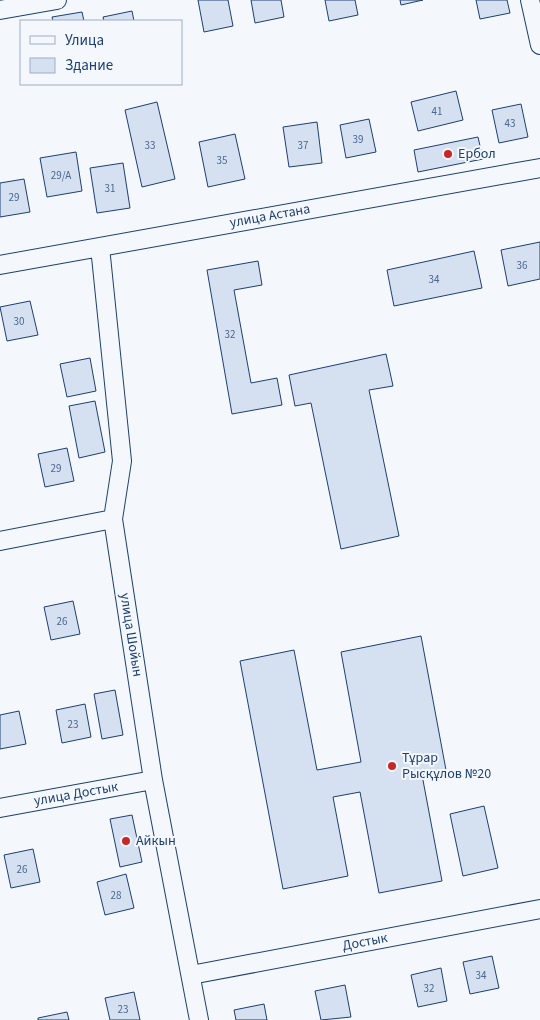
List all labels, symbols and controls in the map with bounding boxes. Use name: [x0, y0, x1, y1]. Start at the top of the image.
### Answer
legend: [20, 20, 182, 85]
text: Улица: [65, 30, 104, 51]
text: Здание: [65, 55, 113, 76]
house number: 41: [432, 104, 442, 119]
house number: 43: [505, 116, 515, 131]
house number: 39: [353, 132, 363, 147]
house number: 33: [145, 138, 155, 153]
house number: 37: [298, 138, 308, 153]
place label: Ербол: [458, 144, 496, 164]
marker: Ербол: [442, 148, 454, 160]
house number: 35: [217, 153, 227, 168]
house number: 29/А: [51, 168, 71, 183]
house number: 31: [105, 181, 115, 196]
house number: 29: [9, 190, 19, 205]
street label: улица Астана: [228, 199, 312, 233]
house number: 36: [517, 258, 528, 273]
house number: 34: [429, 272, 440, 287]
house number: 30: [14, 314, 24, 329]
house number: 32: [225, 327, 235, 342]
house number: 29: [51, 461, 61, 476]
street label: улица Шойын: [115, 592, 147, 678]
house number: 26: [57, 614, 68, 629]
house number: 23: [68, 717, 78, 732]
place label: Тұрар Рысқұлов №20: [402, 748, 491, 784]
marker: Тұрар Рысқұлов №20: [386, 760, 398, 772]
street label: улица Достык: [32, 777, 120, 811]
place label: Айкын: [136, 831, 176, 851]
marker: Айкын: [120, 835, 132, 847]
house number: 26: [17, 862, 28, 877]
house number: 28: [111, 888, 122, 903]
street label: Достык: [341, 928, 389, 956]
house number: 34: [476, 968, 487, 983]
house number: 32: [424, 981, 434, 996]
house number: 23: [118, 1002, 128, 1017]

